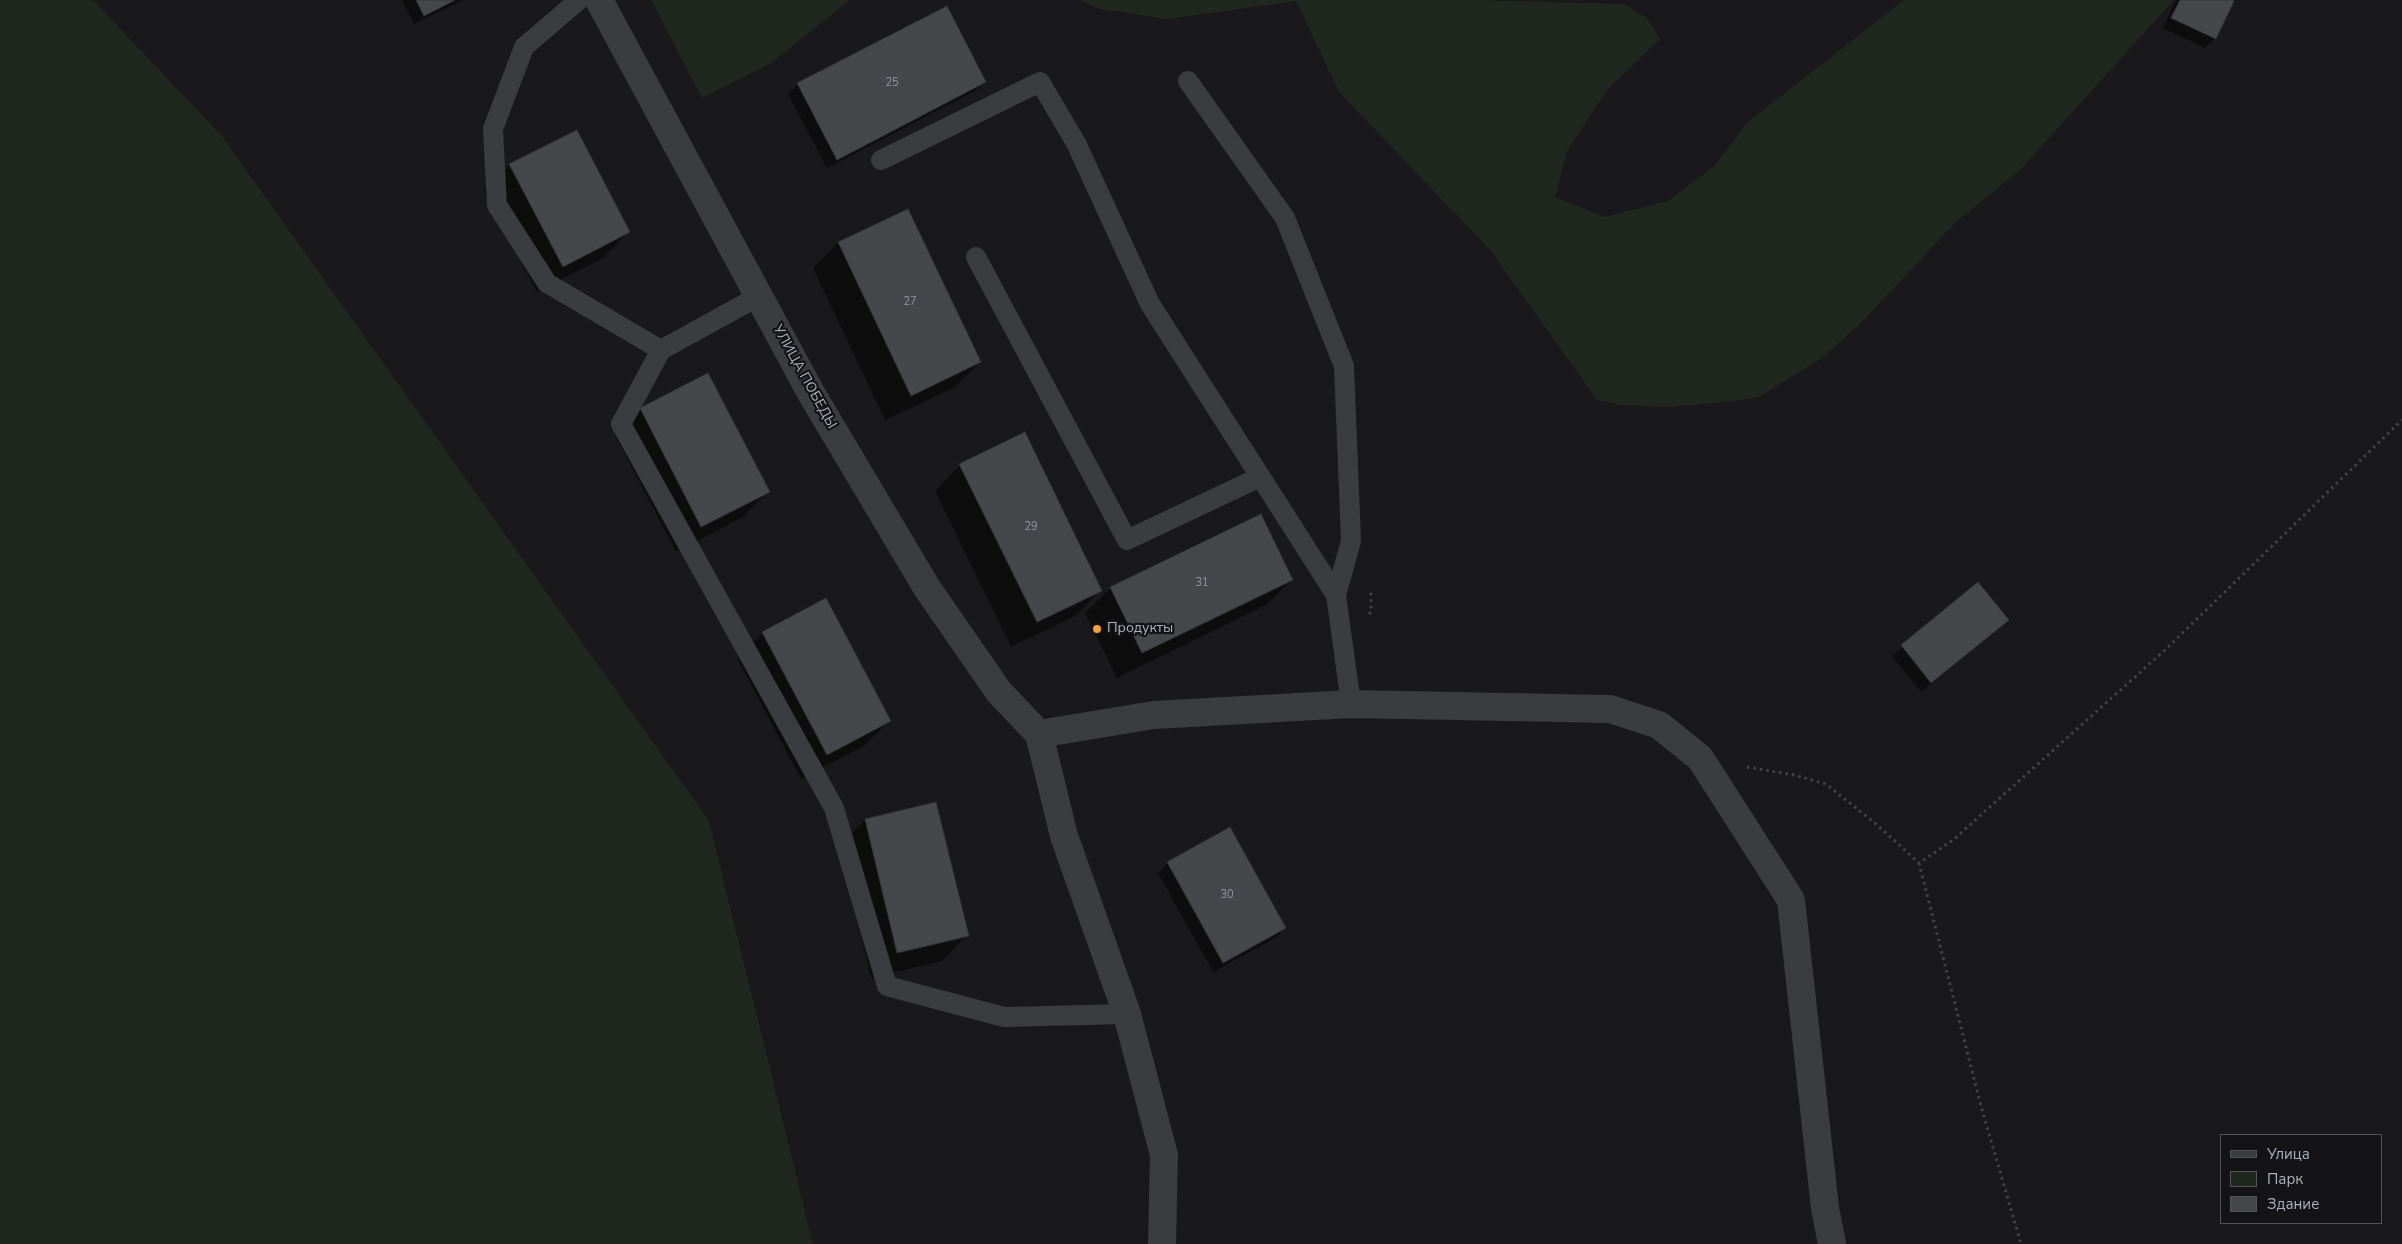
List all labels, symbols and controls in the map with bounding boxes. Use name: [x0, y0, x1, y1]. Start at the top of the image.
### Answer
house number: 25: [885, 76, 899, 90]
house number: 27: [903, 295, 917, 309]
street label: УЛИЦА ПОБЕДЫ: [768, 322, 840, 432]
house number: 29: [1024, 520, 1038, 534]
house number: 31: [1195, 576, 1209, 590]
place label: Продукты: [1107, 621, 1173, 637]
marker: Продукты: [1091, 623, 1103, 635]
house number: 30: [1220, 888, 1234, 902]
legend: [2220, 1134, 2382, 1224]
text: Улица: [2267, 1144, 2310, 1164]
text: Парк: [2267, 1169, 2303, 1189]
text: Здание: [2267, 1194, 2319, 1214]

